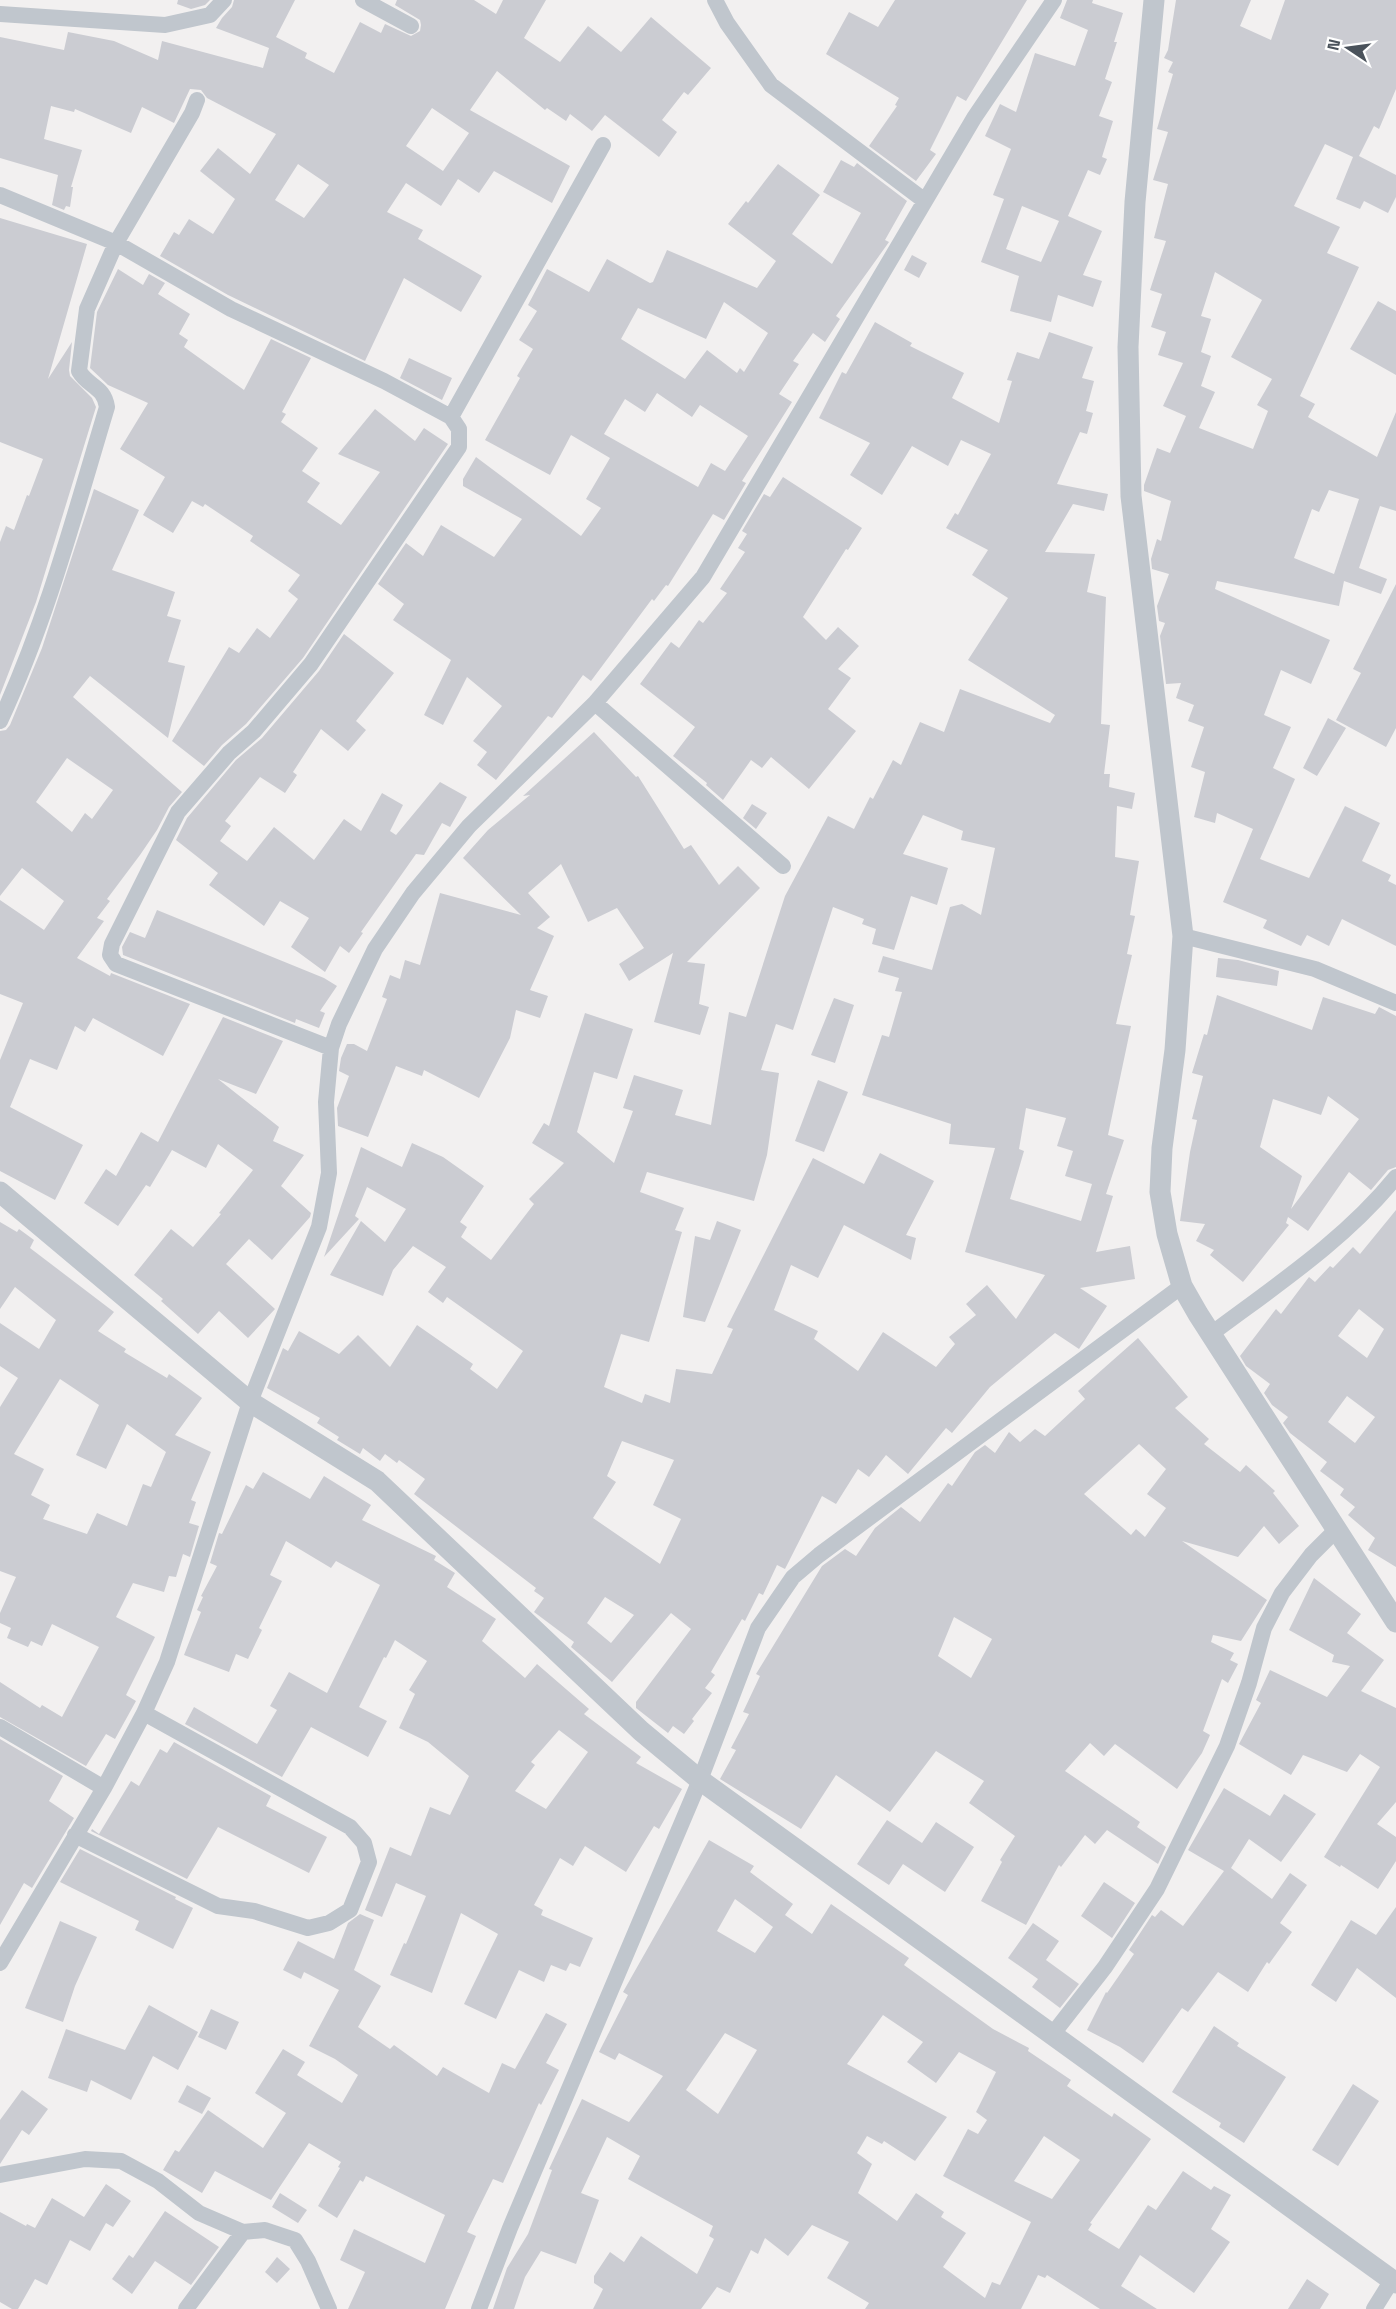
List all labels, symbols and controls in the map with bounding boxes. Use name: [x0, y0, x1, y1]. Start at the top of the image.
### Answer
north arrow: [1318, 18, 1378, 78]
text: N: [1322, 37, 1345, 52]

